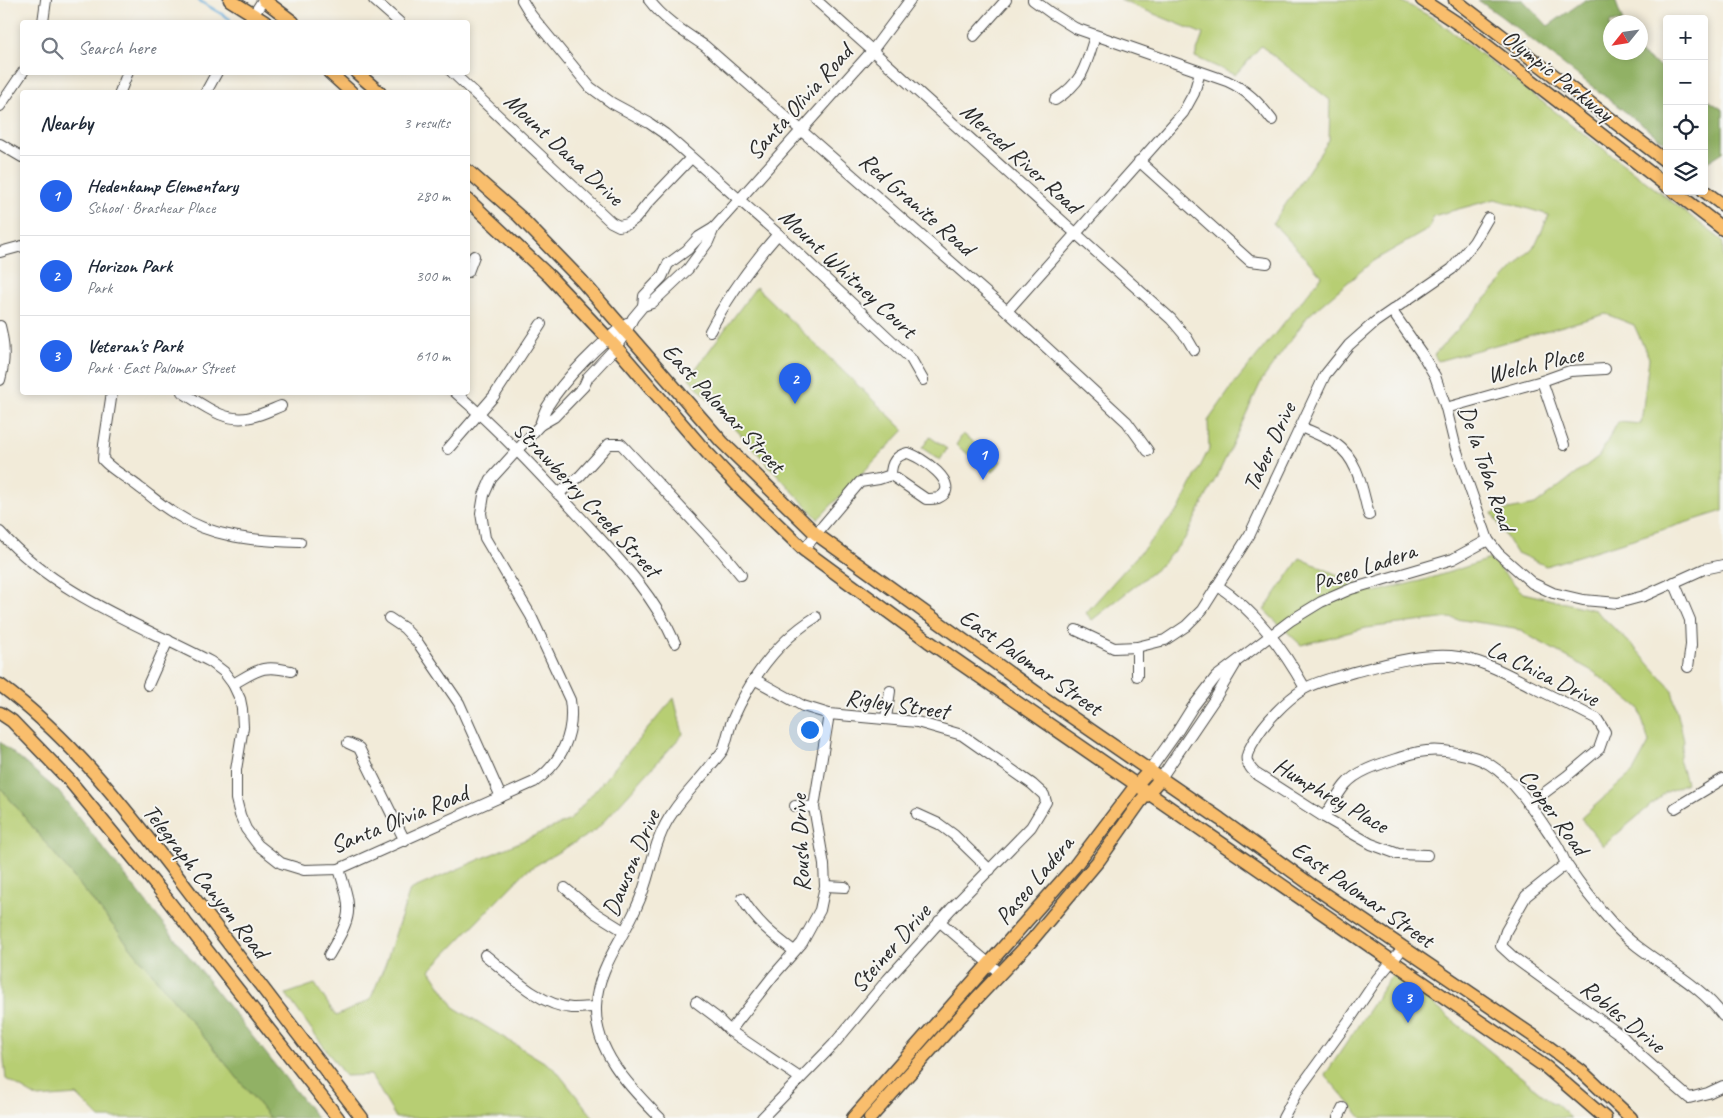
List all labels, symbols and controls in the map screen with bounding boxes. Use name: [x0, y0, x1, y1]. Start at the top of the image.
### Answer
north arrow: [1603, 15, 1648, 60]
map controls: [1663, 15, 1708, 195]
button: +: [1663, 15, 1708, 60]
search box: [20, 20, 470, 75]
street label: Olympic Parkway: [1496, 22, 1621, 129]
icon: search: [38, 34, 66, 62]
street label: Santa Olivia Road: [739, 35, 861, 166]
text: Search here: [78, 36, 155, 60]
button: −: [1663, 60, 1708, 105]
street label: Mount Dana Drive: [498, 86, 632, 214]
street label: Merced River Road: [954, 96, 1090, 223]
button: locate: [1663, 105, 1708, 150]
text: Nearby: [40, 110, 93, 136]
text: 3 results: [403, 113, 450, 133]
street label: Red Granite Road: [853, 146, 984, 265]
button: layers: [1663, 150, 1708, 195]
text: Hedenkamp Elementary: [87, 174, 238, 198]
text: 1: [52, 186, 60, 206]
text: 280 m: [416, 186, 450, 206]
text: School · Brashear Place: [87, 198, 216, 218]
street label: Mount Whitney Court: [773, 201, 925, 346]
text: Horizon Park: [87, 254, 172, 278]
text: 2: [52, 266, 60, 286]
text: 300 m: [416, 266, 450, 286]
text: Park: [87, 278, 112, 298]
text: Veteran's Park: [87, 334, 182, 358]
street label: East Palomar Street: [656, 337, 793, 481]
street label: Welch Place: [1484, 338, 1588, 390]
text: 3: [52, 346, 60, 366]
text: 610 m: [416, 346, 450, 366]
text: Park · East Palomar Street: [87, 358, 235, 378]
pin: 2: [779, 363, 811, 404]
street label: Taber Drive: [1235, 396, 1304, 496]
street label: De la Toba Road: [1452, 401, 1524, 538]
street label: Strawberry Creek Street: [507, 415, 669, 586]
pin: 1: [967, 439, 999, 480]
street label: Paseo Ladera: [1308, 535, 1422, 599]
street label: East Palomar Street: [954, 602, 1110, 723]
street label: La Chica Drive: [1482, 633, 1606, 714]
street label: Rigley Street: [843, 682, 954, 727]
your location: [797, 717, 823, 743]
street label: Humphrey Place: [1268, 750, 1396, 841]
street label: Cooper Road: [1513, 763, 1598, 864]
street label: Santa Olivia Road: [326, 776, 475, 860]
street label: Roush Drive: [783, 791, 817, 892]
street label: Telegraph Canyon Road: [136, 798, 278, 967]
street label: Dawson Drive: [595, 803, 668, 921]
street label: Paseo Ladera: [988, 828, 1081, 931]
street label: East Palomar Street: [1286, 834, 1442, 955]
street label: Steiner Drive: [843, 896, 938, 999]
street label: Robles Drive: [1575, 973, 1673, 1061]
pin: 3: [1392, 982, 1424, 1023]

